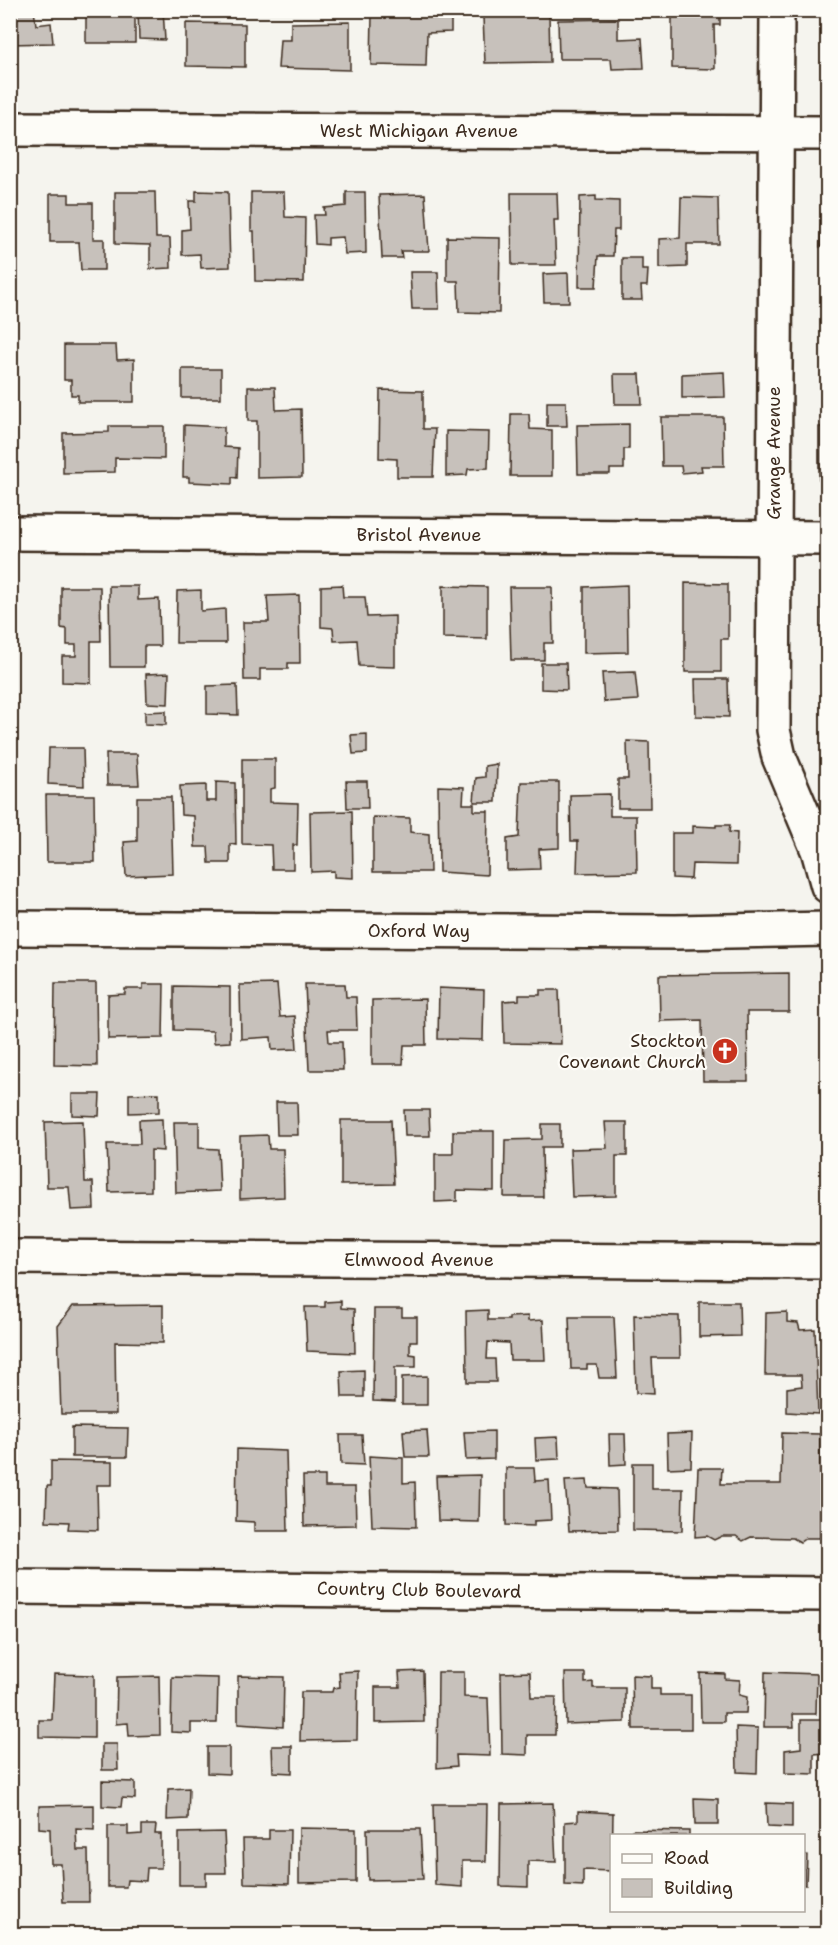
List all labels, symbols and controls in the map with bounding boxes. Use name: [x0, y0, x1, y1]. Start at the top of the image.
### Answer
street label: West Michigan Avenue: [320, 119, 518, 143]
street label: Grange Avenue: [762, 386, 786, 520]
street label: Bristol Avenue: [357, 523, 481, 547]
street label: Oxford Way: [368, 919, 470, 943]
place label: Stockton Covenant Church: [559, 1029, 706, 1074]
church icon: Stockton Covenant Church: [710, 1036, 740, 1066]
street label: Elmwood Avenue: [344, 1248, 494, 1272]
street label: Country Club Boulevard: [317, 1576, 521, 1604]
legend: [610, 1834, 805, 1912]
text: Road: [664, 1846, 709, 1870]
text: Building: [664, 1876, 733, 1900]

